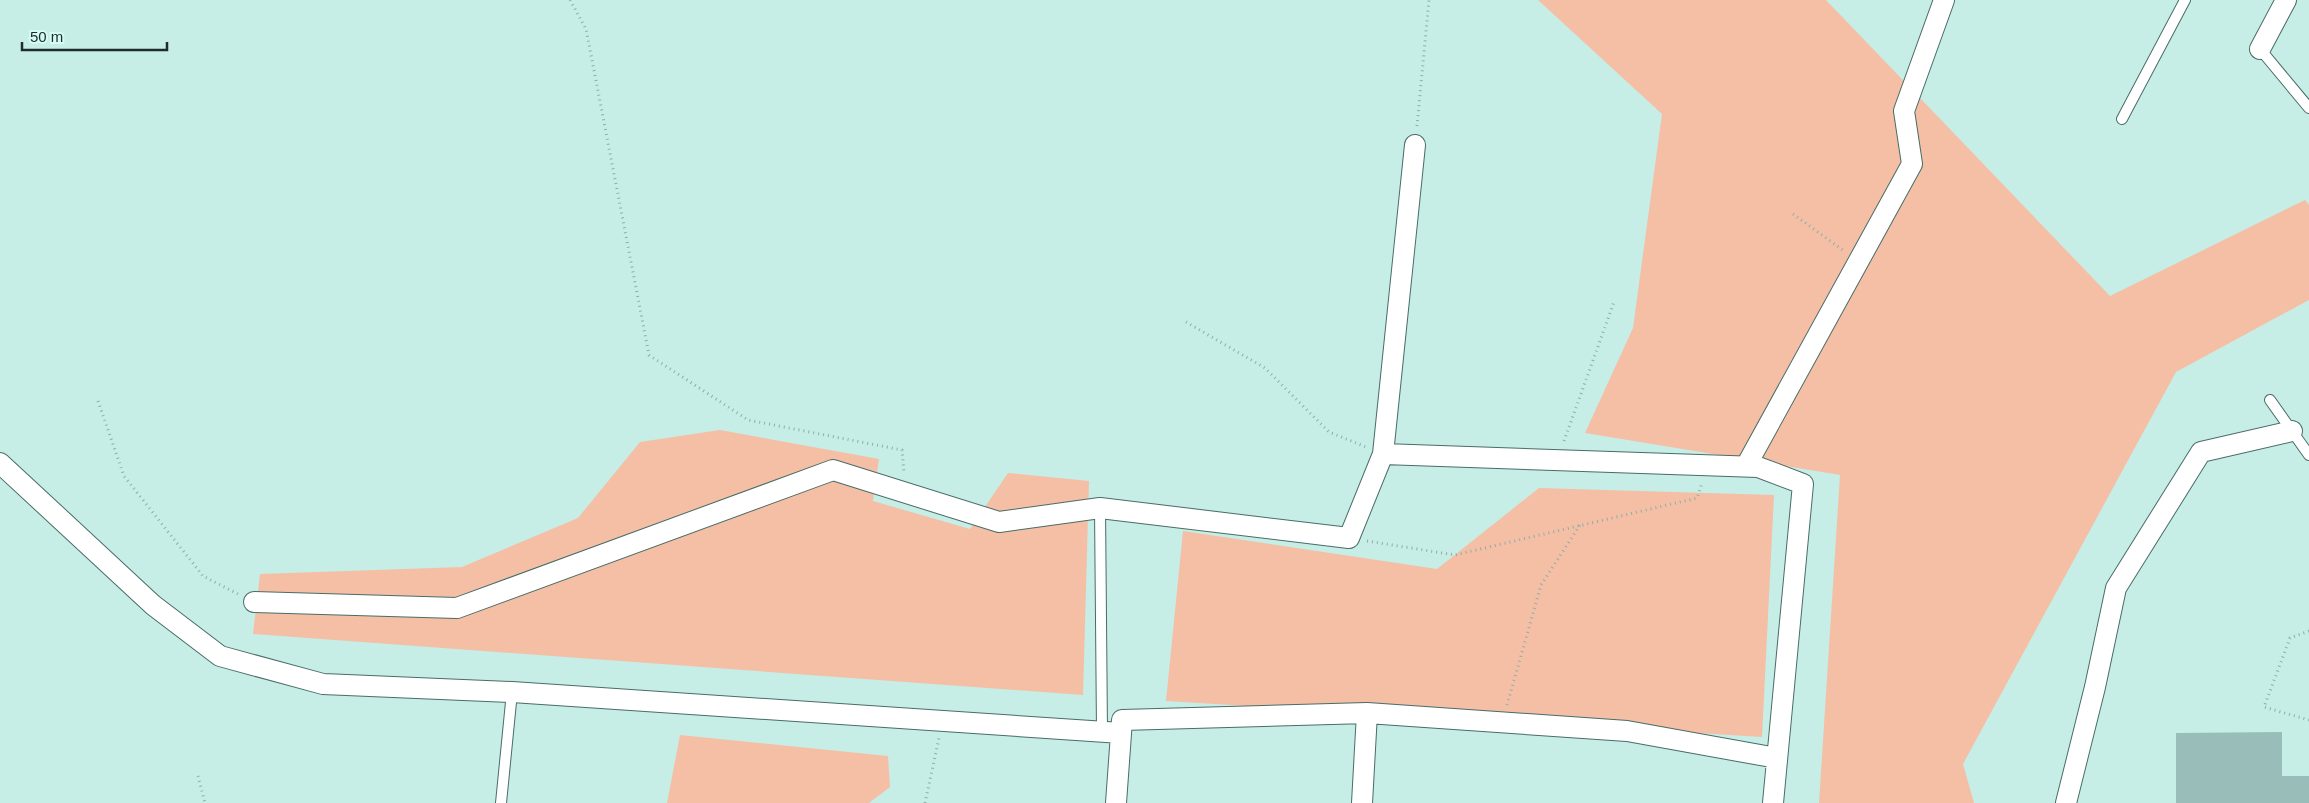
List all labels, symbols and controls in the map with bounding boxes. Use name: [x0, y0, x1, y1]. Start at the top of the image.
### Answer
scale bar: [22, 20, 168, 52]
text: 50 m: [30, 28, 63, 45]

